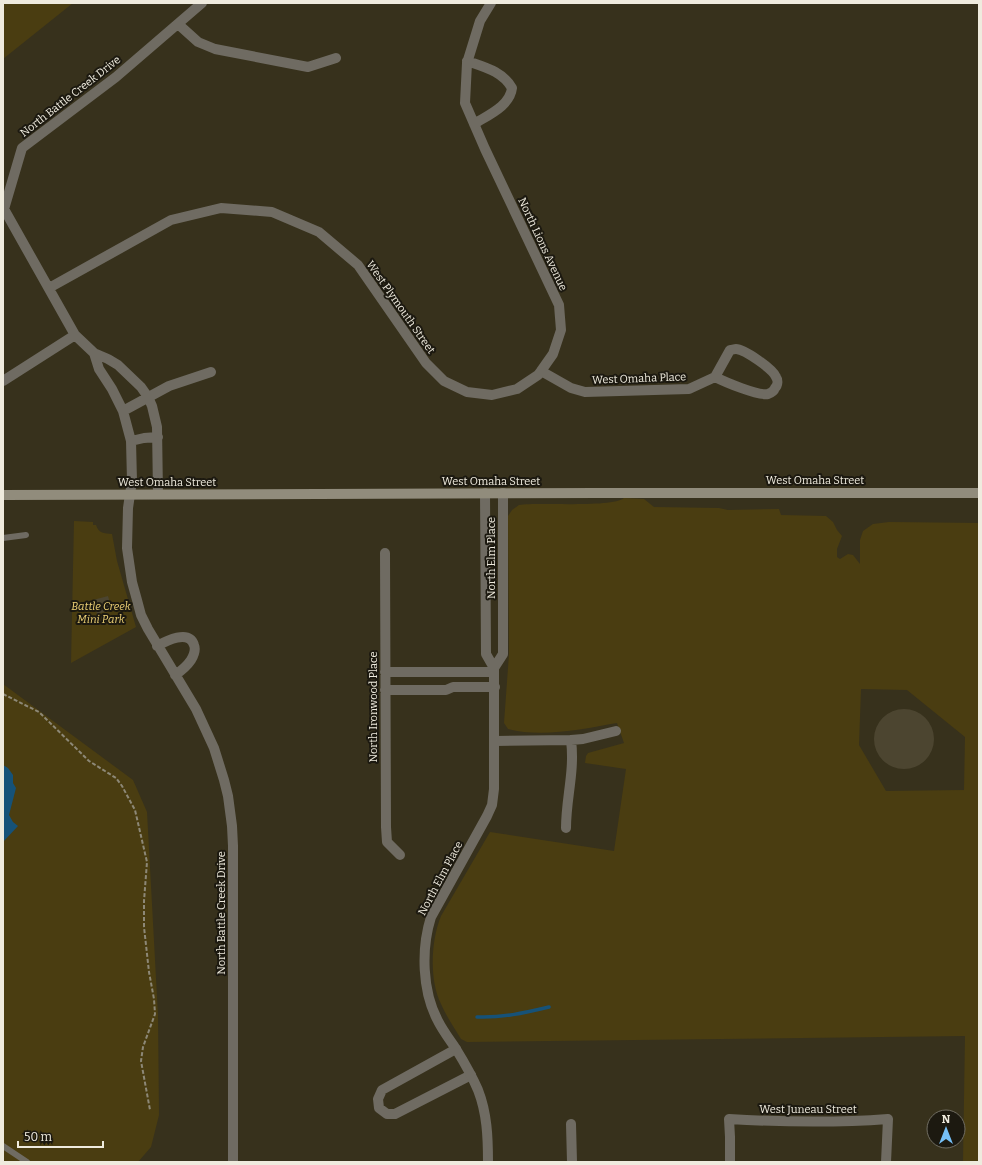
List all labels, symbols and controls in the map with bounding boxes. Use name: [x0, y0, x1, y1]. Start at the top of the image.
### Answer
street label: North Battle Creek Drive: [18, 53, 123, 140]
street label: North Lions Avenue: [515, 196, 570, 293]
street label: West Plymouth Street: [364, 258, 438, 356]
street label: West Omaha Place: [592, 370, 686, 387]
street label: West Omaha Street: [766, 474, 864, 487]
street label: West Omaha Street: [442, 475, 540, 488]
street label: West Omaha Street: [118, 476, 216, 489]
street label: North Elm Place: [485, 517, 498, 599]
park label: Battle Creek Mini Park: [71, 600, 132, 626]
street label: North Ironwood Place: [367, 652, 380, 763]
street label: North Elm Place: [415, 839, 465, 918]
street label: North Battle Creek Drive: [215, 851, 228, 975]
street label: West Juneau Street: [759, 1103, 857, 1116]
north arrow: [926, 1109, 966, 1149]
text: N: [942, 1113, 951, 1126]
scale bar: [18, 1123, 103, 1149]
text: 50 m: [24, 1130, 53, 1144]

